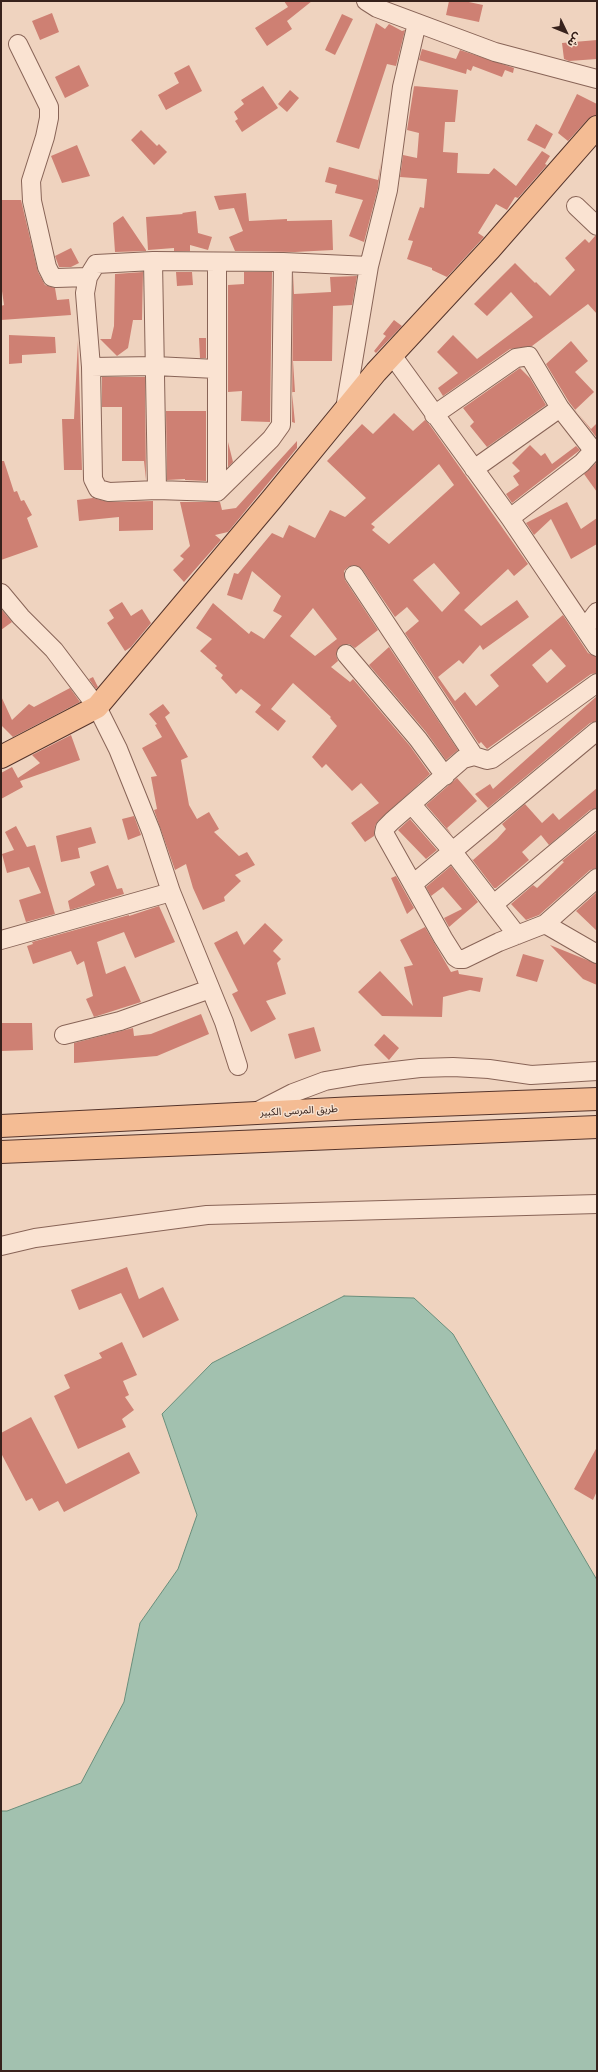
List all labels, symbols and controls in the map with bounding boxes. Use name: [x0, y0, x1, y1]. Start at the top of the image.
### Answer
north arrow: [546, 12, 586, 52]
text: ش: [565, 30, 585, 50]
street label: طريق المرسى الكبير: [260, 1103, 338, 1119]

